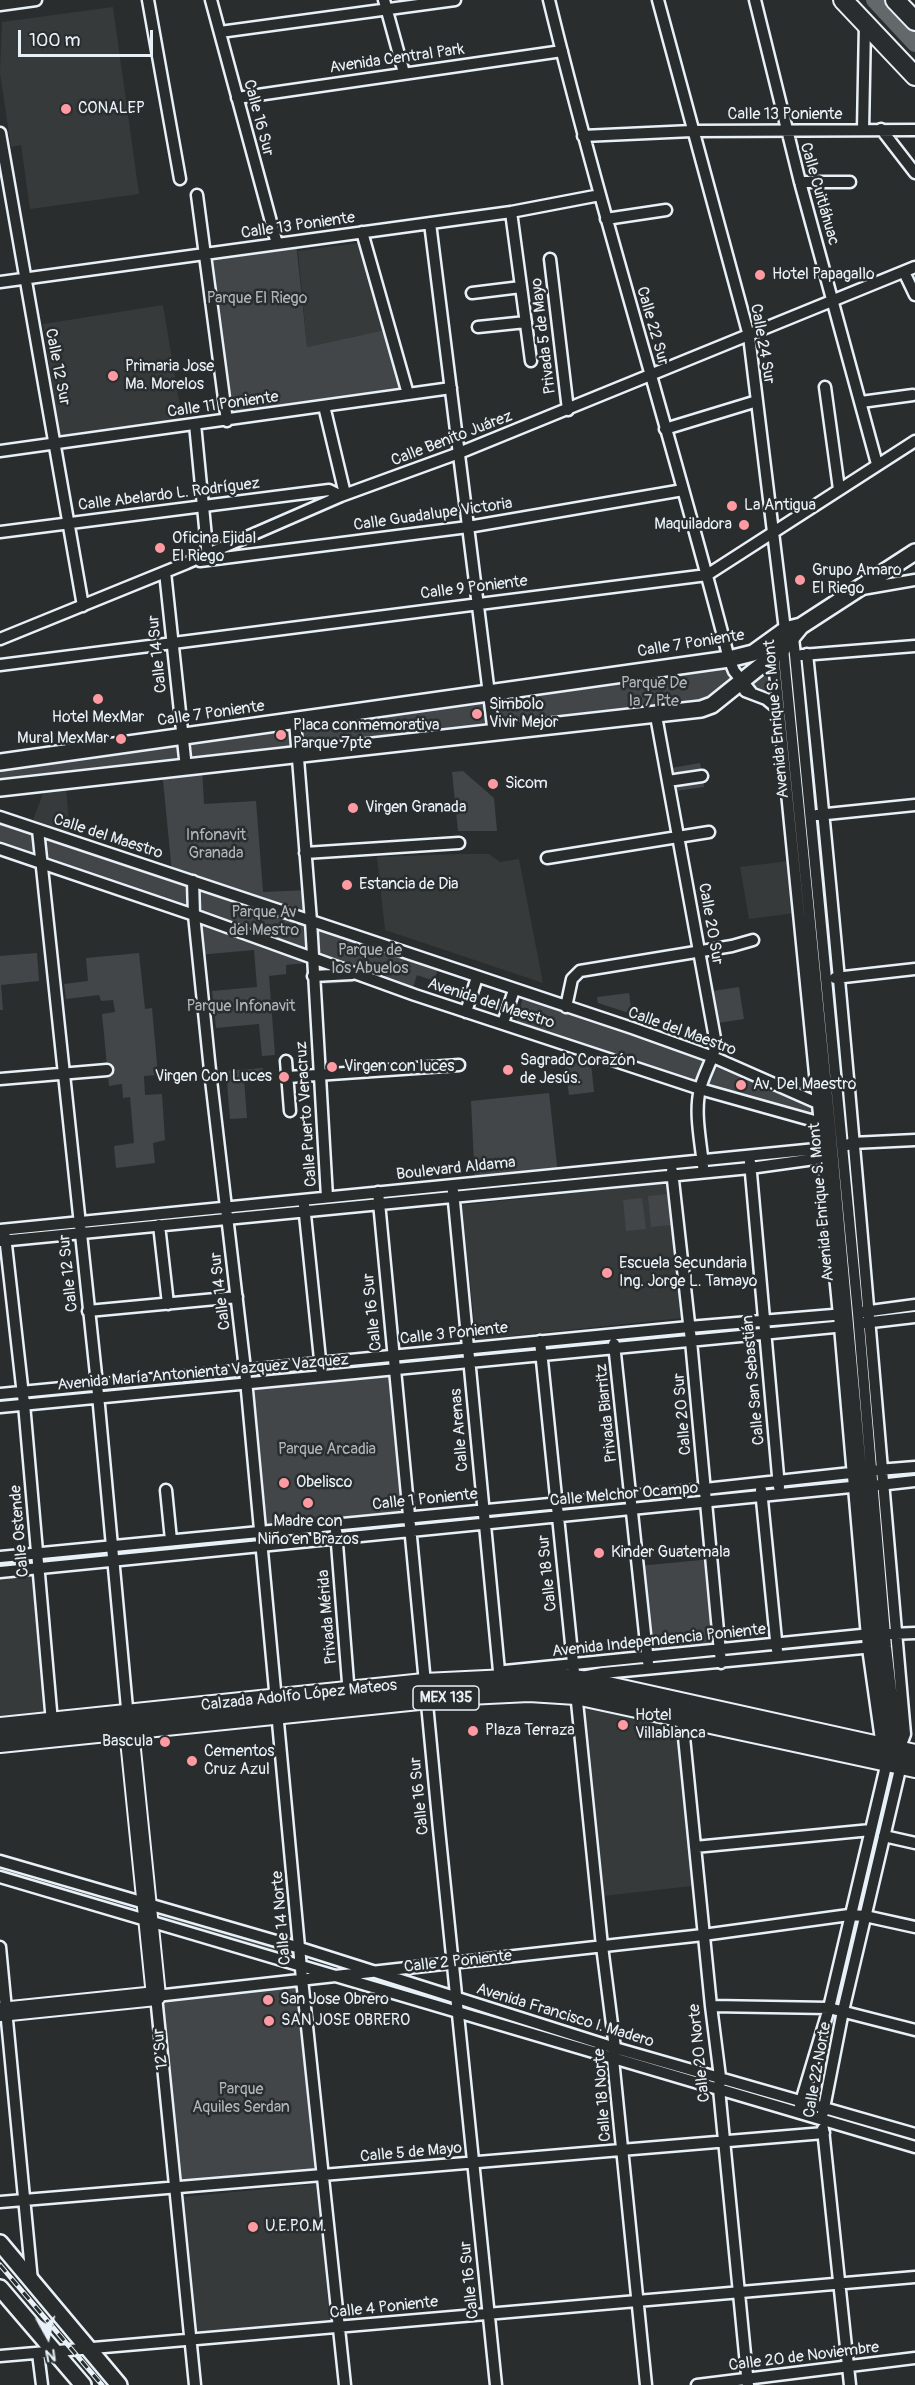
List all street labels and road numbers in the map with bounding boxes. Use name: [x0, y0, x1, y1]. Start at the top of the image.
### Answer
street label: Avenida Central Park: [328, 40, 466, 78]
street label: Calle 16 Sur: [239, 78, 277, 158]
street label: Calle 13 Poniente: [728, 105, 842, 125]
street label: Calle Cuitláhuac: [795, 140, 843, 248]
street label: Calle 13 Poniente: [240, 208, 356, 244]
street label: Privada 5 de Mayo: [527, 277, 561, 395]
street label: Calle 22 Sur: [632, 285, 672, 367]
street label: Calle 24 Sur: [746, 302, 778, 386]
street label: Calle 12 Sur: [40, 327, 74, 407]
street label: Calle 11 Poniente: [166, 388, 280, 422]
street label: Calle Benito Juárez: [389, 407, 515, 471]
street label: Calle Abelardo L. Rodríguez: [77, 474, 261, 516]
street label: Calle Guadalupe Victoria: [352, 494, 514, 536]
street label: Calle 9 Poniente: [419, 572, 529, 604]
street label: Calle 14 Sur: [144, 614, 172, 694]
street label: Calle 7 Poniente: [636, 626, 746, 662]
street label: Avenida Enrique S. Mont: [760, 639, 794, 799]
street label: Calle 7 Poniente: [156, 697, 266, 731]
street label: Calle del Maestro: [51, 810, 165, 864]
street label: Calle 20 Sur: [693, 882, 727, 966]
street label: Avenida del Maestro: [425, 974, 557, 1034]
street label: Calle del Maestro: [625, 1004, 739, 1060]
street label: Calle Puerto Veracruz: [292, 1040, 322, 1188]
street label: Avenida Enrique S. Mont: [805, 1122, 839, 1282]
street label: Boulevard Aldama: [395, 1153, 517, 1185]
street label: Calle 12 Sur: [55, 1233, 83, 1313]
street label: Calle 14 Sur: [207, 1251, 235, 1331]
street label: Calle 16 Sur: [359, 1272, 387, 1352]
street label: Calle San Sebastián: [739, 1314, 769, 1446]
street label: Calle 3 Poniente: [399, 1319, 509, 1349]
street label: Avenida María Antonienta Vazquez Vazquez: [56, 1351, 350, 1395]
street label: Privada Biarritz: [592, 1363, 622, 1463]
street label: Calle 20 Sur: [670, 1372, 696, 1456]
street label: Calle Arenas: [447, 1388, 473, 1472]
street label: Calle Melchor Ocampo: [549, 1479, 699, 1511]
street label: Calle Ostende: [6, 1484, 34, 1578]
street label: Calle 1 Poniente: [371, 1485, 479, 1515]
street label: Calle 18 Sur: [534, 1534, 562, 1612]
street label: Privada Mérida: [314, 1569, 342, 1665]
street label: Avenida Independencia Poniente: [551, 1620, 767, 1662]
street label: Calzada Adolfo López Mateos: [200, 1676, 398, 1716]
road number: MEX 135: [413, 1686, 479, 1710]
street label: Calle 16 Sur: [406, 1756, 434, 1836]
street label: Calle 14 Norte: [268, 1870, 296, 1966]
street label: Calle 2 Poniente: [403, 1947, 513, 1977]
street label: Avenida Francisco I. Madero: [474, 1980, 656, 2052]
street label: Calle 20 Norte: [685, 2003, 715, 2103]
street label: Calle 22 Norte: [800, 2021, 836, 2119]
street label: 12 Sur: [149, 2027, 173, 2071]
street label: Calle 18 Norte: [590, 2048, 616, 2142]
street label: Calle 5 de Mayo: [359, 2139, 463, 2167]
street label: Calle 16 Sur: [456, 2240, 484, 2320]
street label: Calle 4 Poniente: [329, 2293, 439, 2323]
street label: Calle 20 de Noviembre: [728, 2338, 880, 2376]

